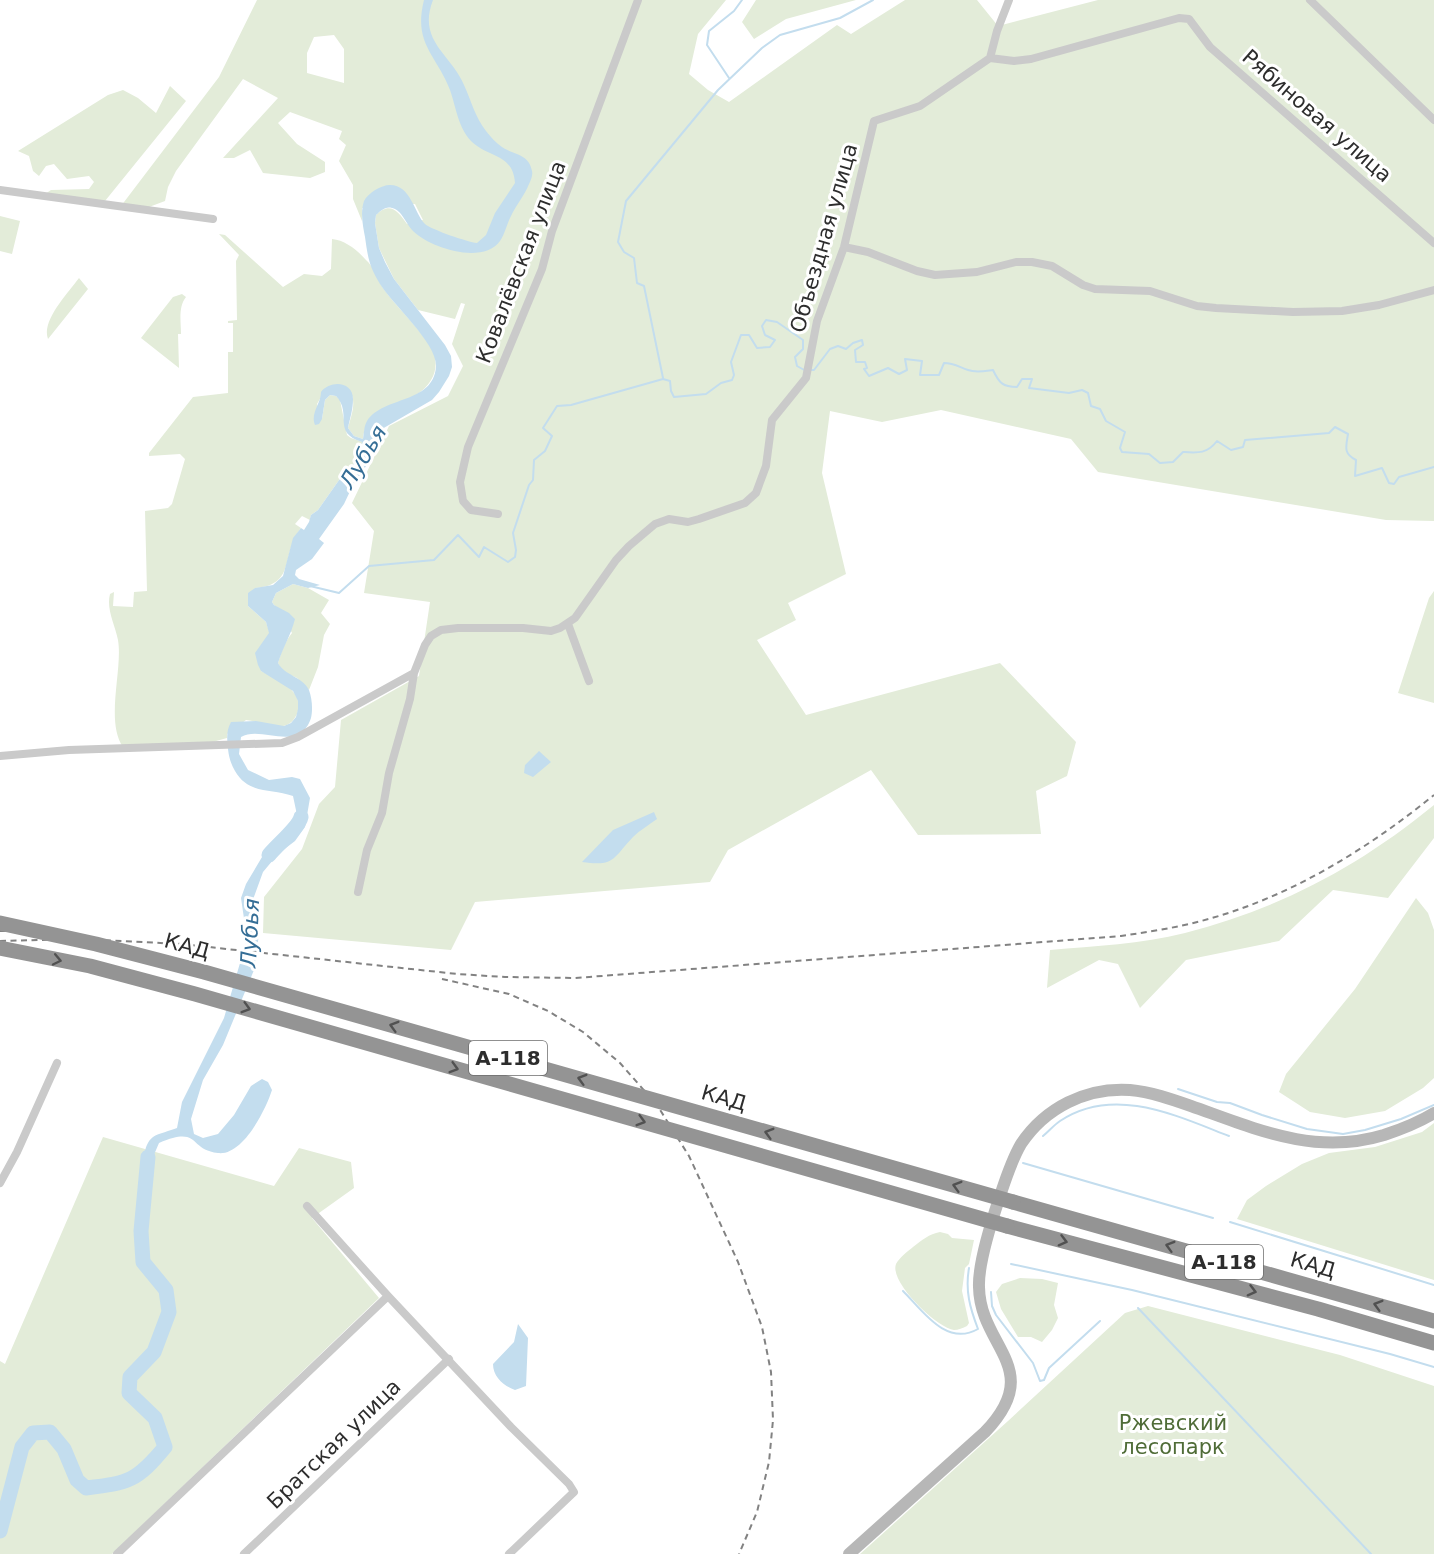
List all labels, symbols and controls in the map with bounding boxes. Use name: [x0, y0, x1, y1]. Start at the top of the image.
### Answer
street label: Рябиновая улица: [1238, 45, 1396, 187]
street label: Объездная улица: [786, 141, 862, 335]
street label: Ковалёвская улица: [471, 157, 571, 367]
water label: Лубья: [334, 421, 392, 494]
water label: Лубья: [236, 898, 264, 969]
street label: КАД: [162, 928, 212, 964]
one-way arrow: [52, 953, 62, 966]
one-way arrow: [240, 1001, 251, 1013]
one-way arrow: [389, 1021, 400, 1033]
road number: А-118: [469, 1041, 547, 1075]
one-way arrow: [448, 1061, 459, 1073]
one-way arrow: [577, 1074, 587, 1087]
street label: КАД: [699, 1080, 749, 1116]
one-way arrow: [635, 1114, 646, 1126]
one-way arrow: [764, 1128, 775, 1140]
one-way arrow: [952, 1181, 963, 1193]
one-way arrow: [1058, 1233, 1068, 1246]
one-way arrow: [1165, 1241, 1176, 1253]
road number: А-118: [1185, 1245, 1263, 1279]
street label: КАД: [1288, 1247, 1338, 1283]
one-way arrow: [1246, 1284, 1256, 1296]
one-way arrow: [1373, 1300, 1383, 1313]
street label: Братская улица: [262, 1374, 406, 1514]
park label: Ржевский лесопарк: [1119, 1411, 1227, 1459]

